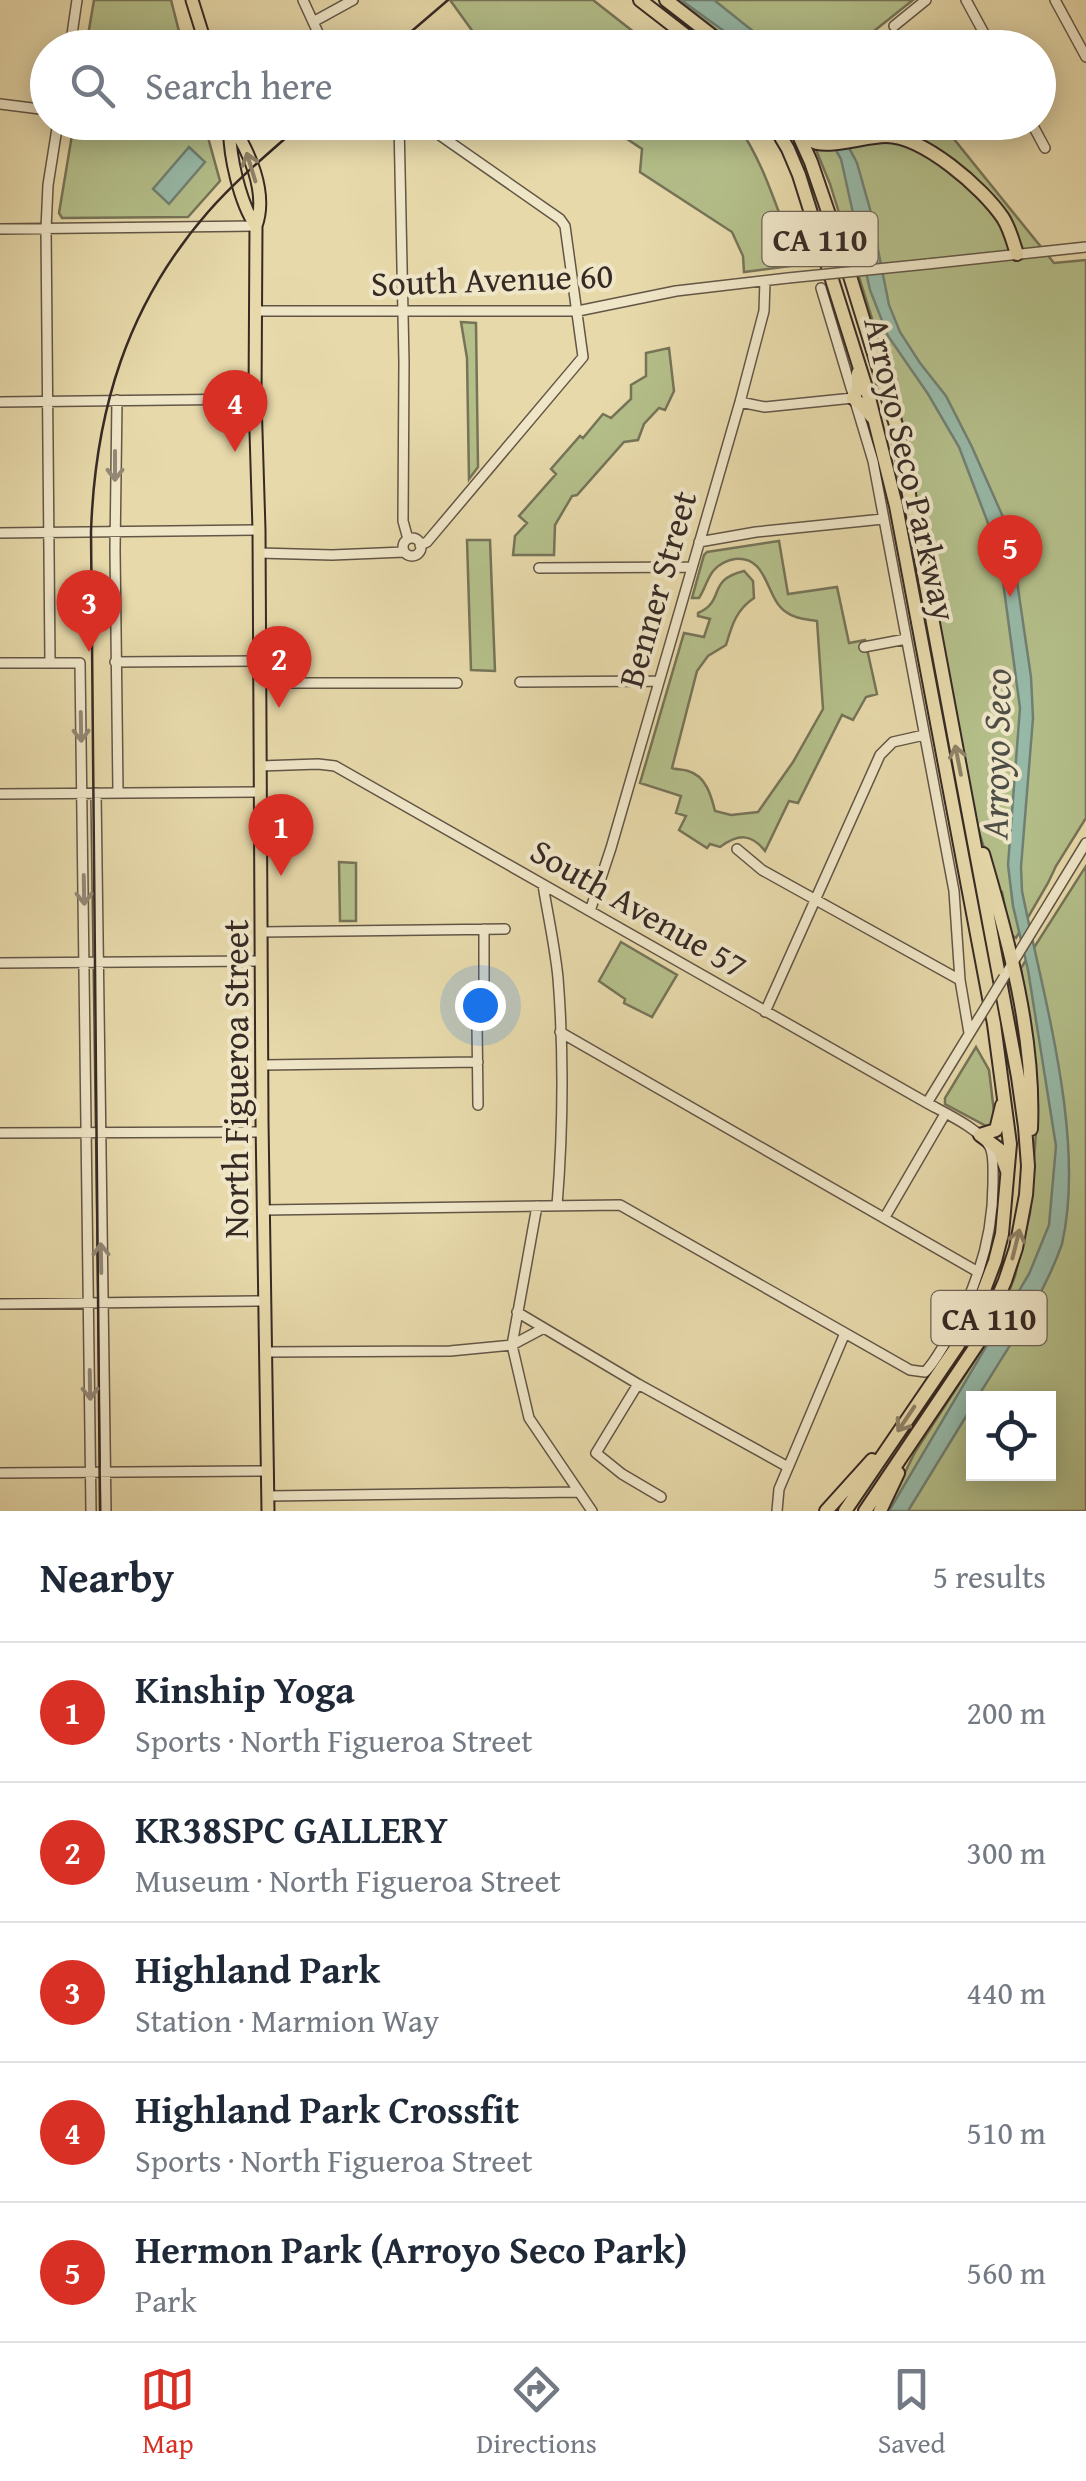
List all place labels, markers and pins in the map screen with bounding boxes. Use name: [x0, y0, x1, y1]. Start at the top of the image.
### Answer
pin: 4: [202, 370, 268, 452]
pin: 5: [978, 514, 1042, 597]
pin: 3: [56, 570, 122, 652]
pin: 2: [246, 626, 312, 708]
pin: 1: [248, 794, 314, 876]

